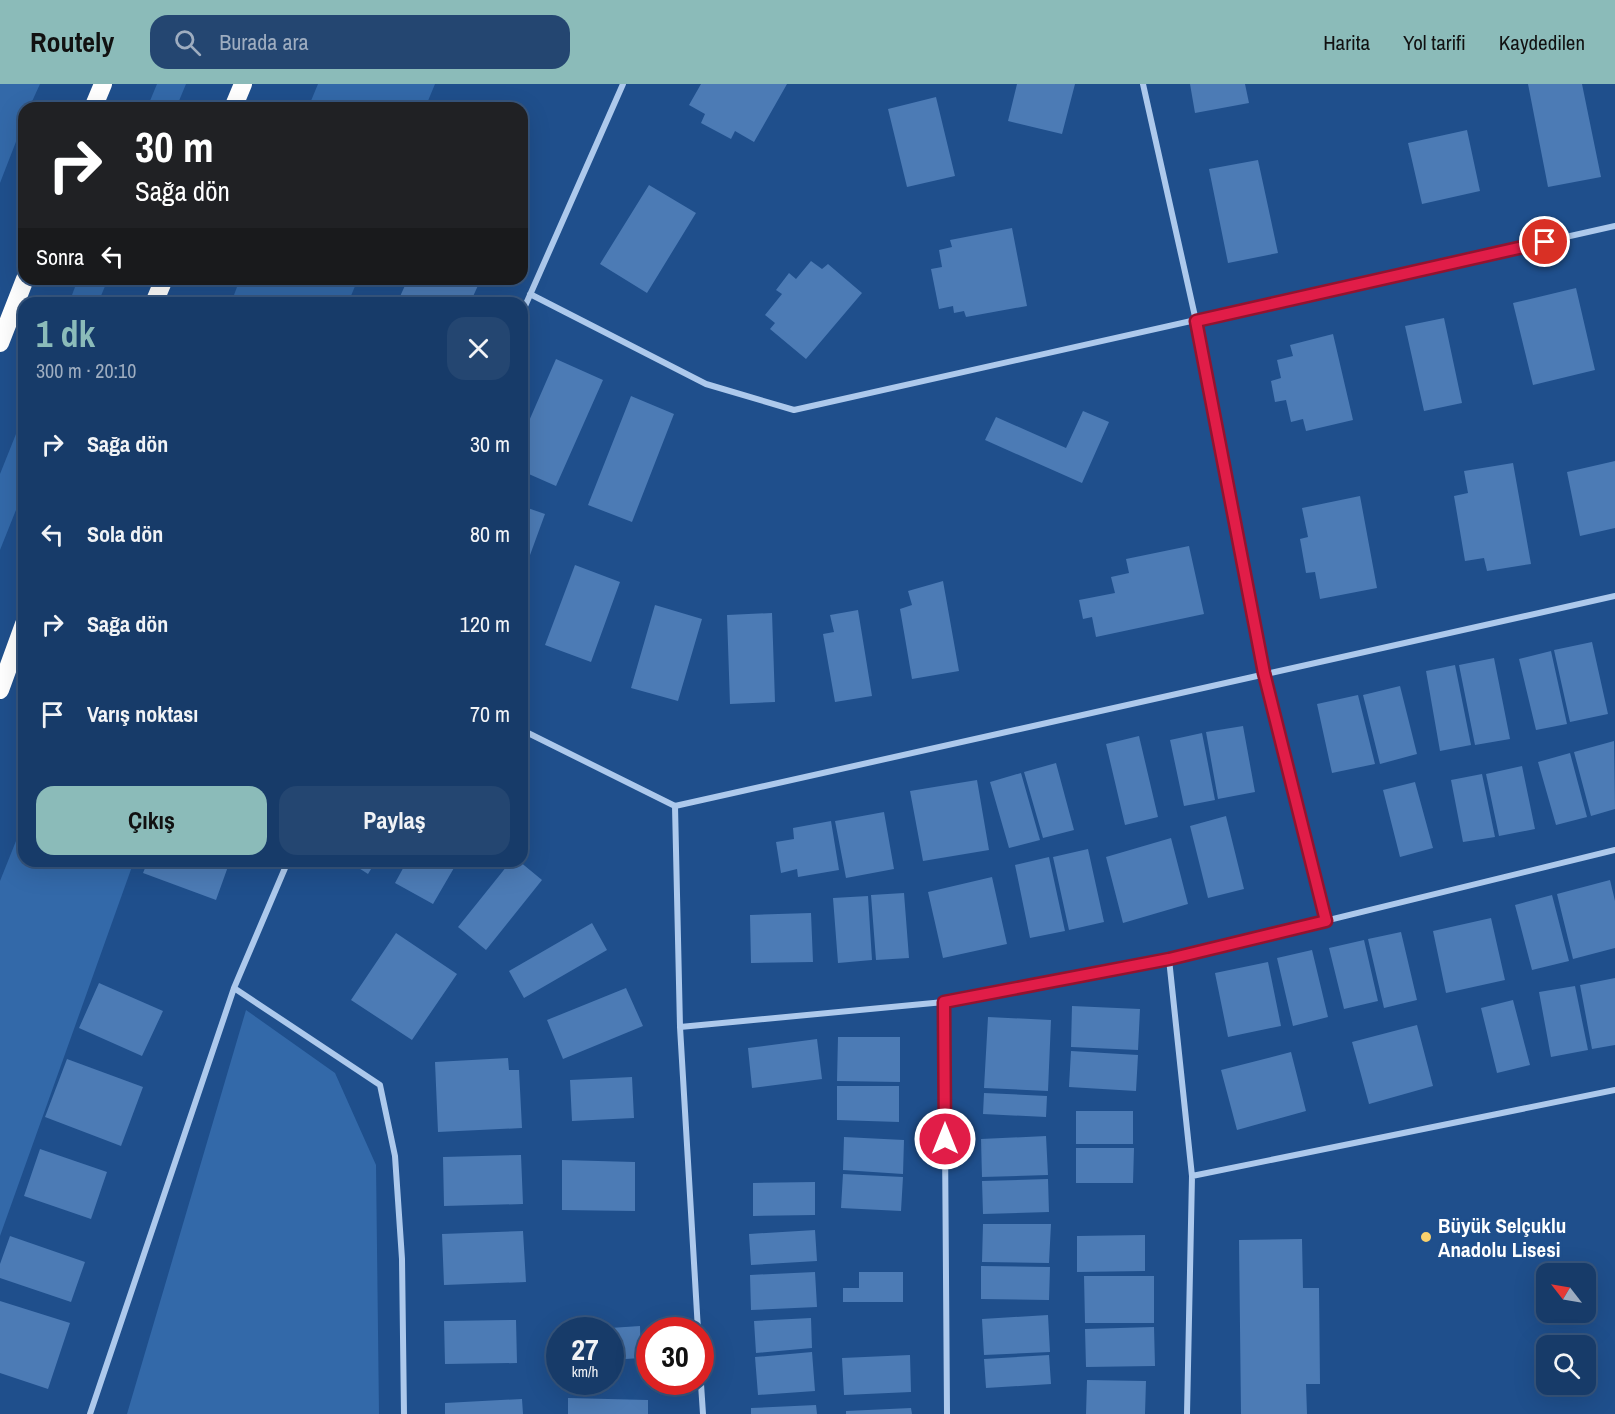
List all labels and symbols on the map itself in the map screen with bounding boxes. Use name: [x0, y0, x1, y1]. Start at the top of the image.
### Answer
pin: [1519, 216, 1570, 267]
position arrow: [913, 1107, 977, 1171]
place label: Büyük Selçuklu Anadolu Lisesi: [1438, 1211, 1566, 1264]
marker: Büyük Selçuklu Anadolu Lisesi: [1419, 1230, 1433, 1244]
north arrow: [1536, 1263, 1596, 1323]
speed limit sign: 30: [636, 1317, 714, 1395]

